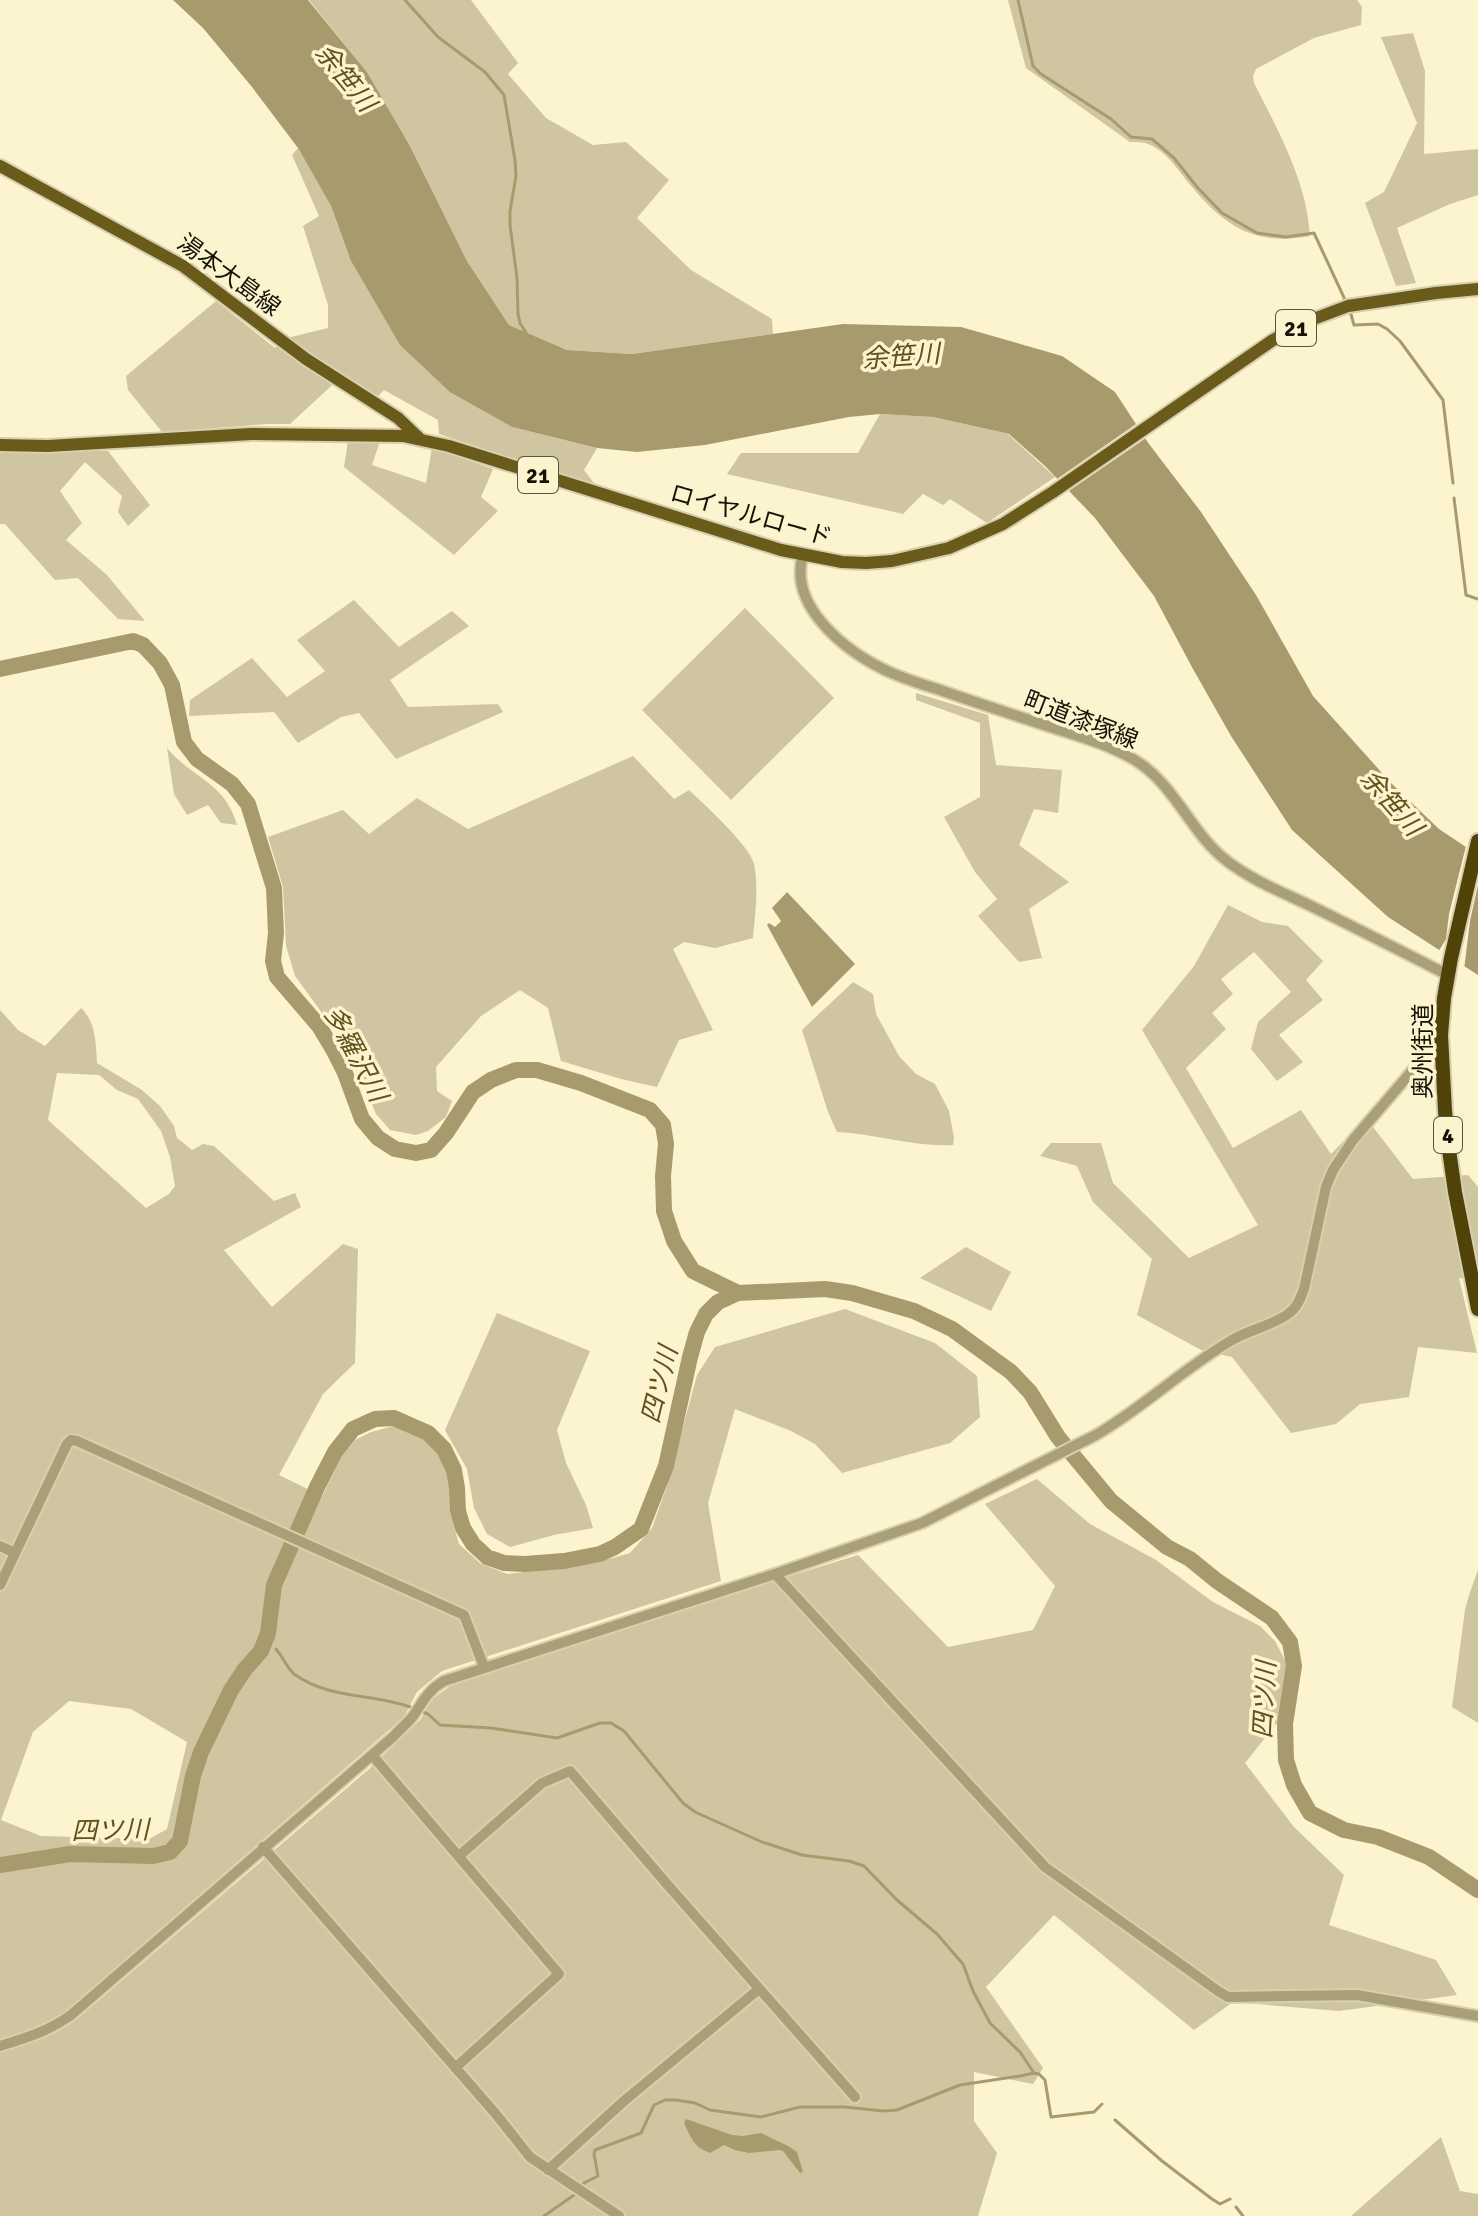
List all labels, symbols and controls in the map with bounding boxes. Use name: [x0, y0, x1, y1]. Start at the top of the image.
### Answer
water label: 余笹川: [308, 38, 384, 121]
street label: 湯本大島線: [172, 228, 286, 322]
road number: 21: [1276, 310, 1316, 346]
water label: 余笹川: [861, 338, 944, 376]
road number: 21: [518, 457, 558, 493]
street label: ロイヤルロード: [666, 478, 836, 552]
street label: 町道漆塚線: [1020, 684, 1142, 756]
water label: 余笹川: [1353, 763, 1431, 845]
water label: 多羅沢川: [316, 1001, 395, 1110]
street label: 奥州街道: [1408, 1003, 1438, 1099]
road number: 4: [1434, 1117, 1462, 1153]
water label: 四ツ川: [635, 1340, 686, 1427]
water label: 四ツ川: [1247, 1657, 1283, 1740]
water label: 四ツ川: [71, 1814, 152, 1848]

